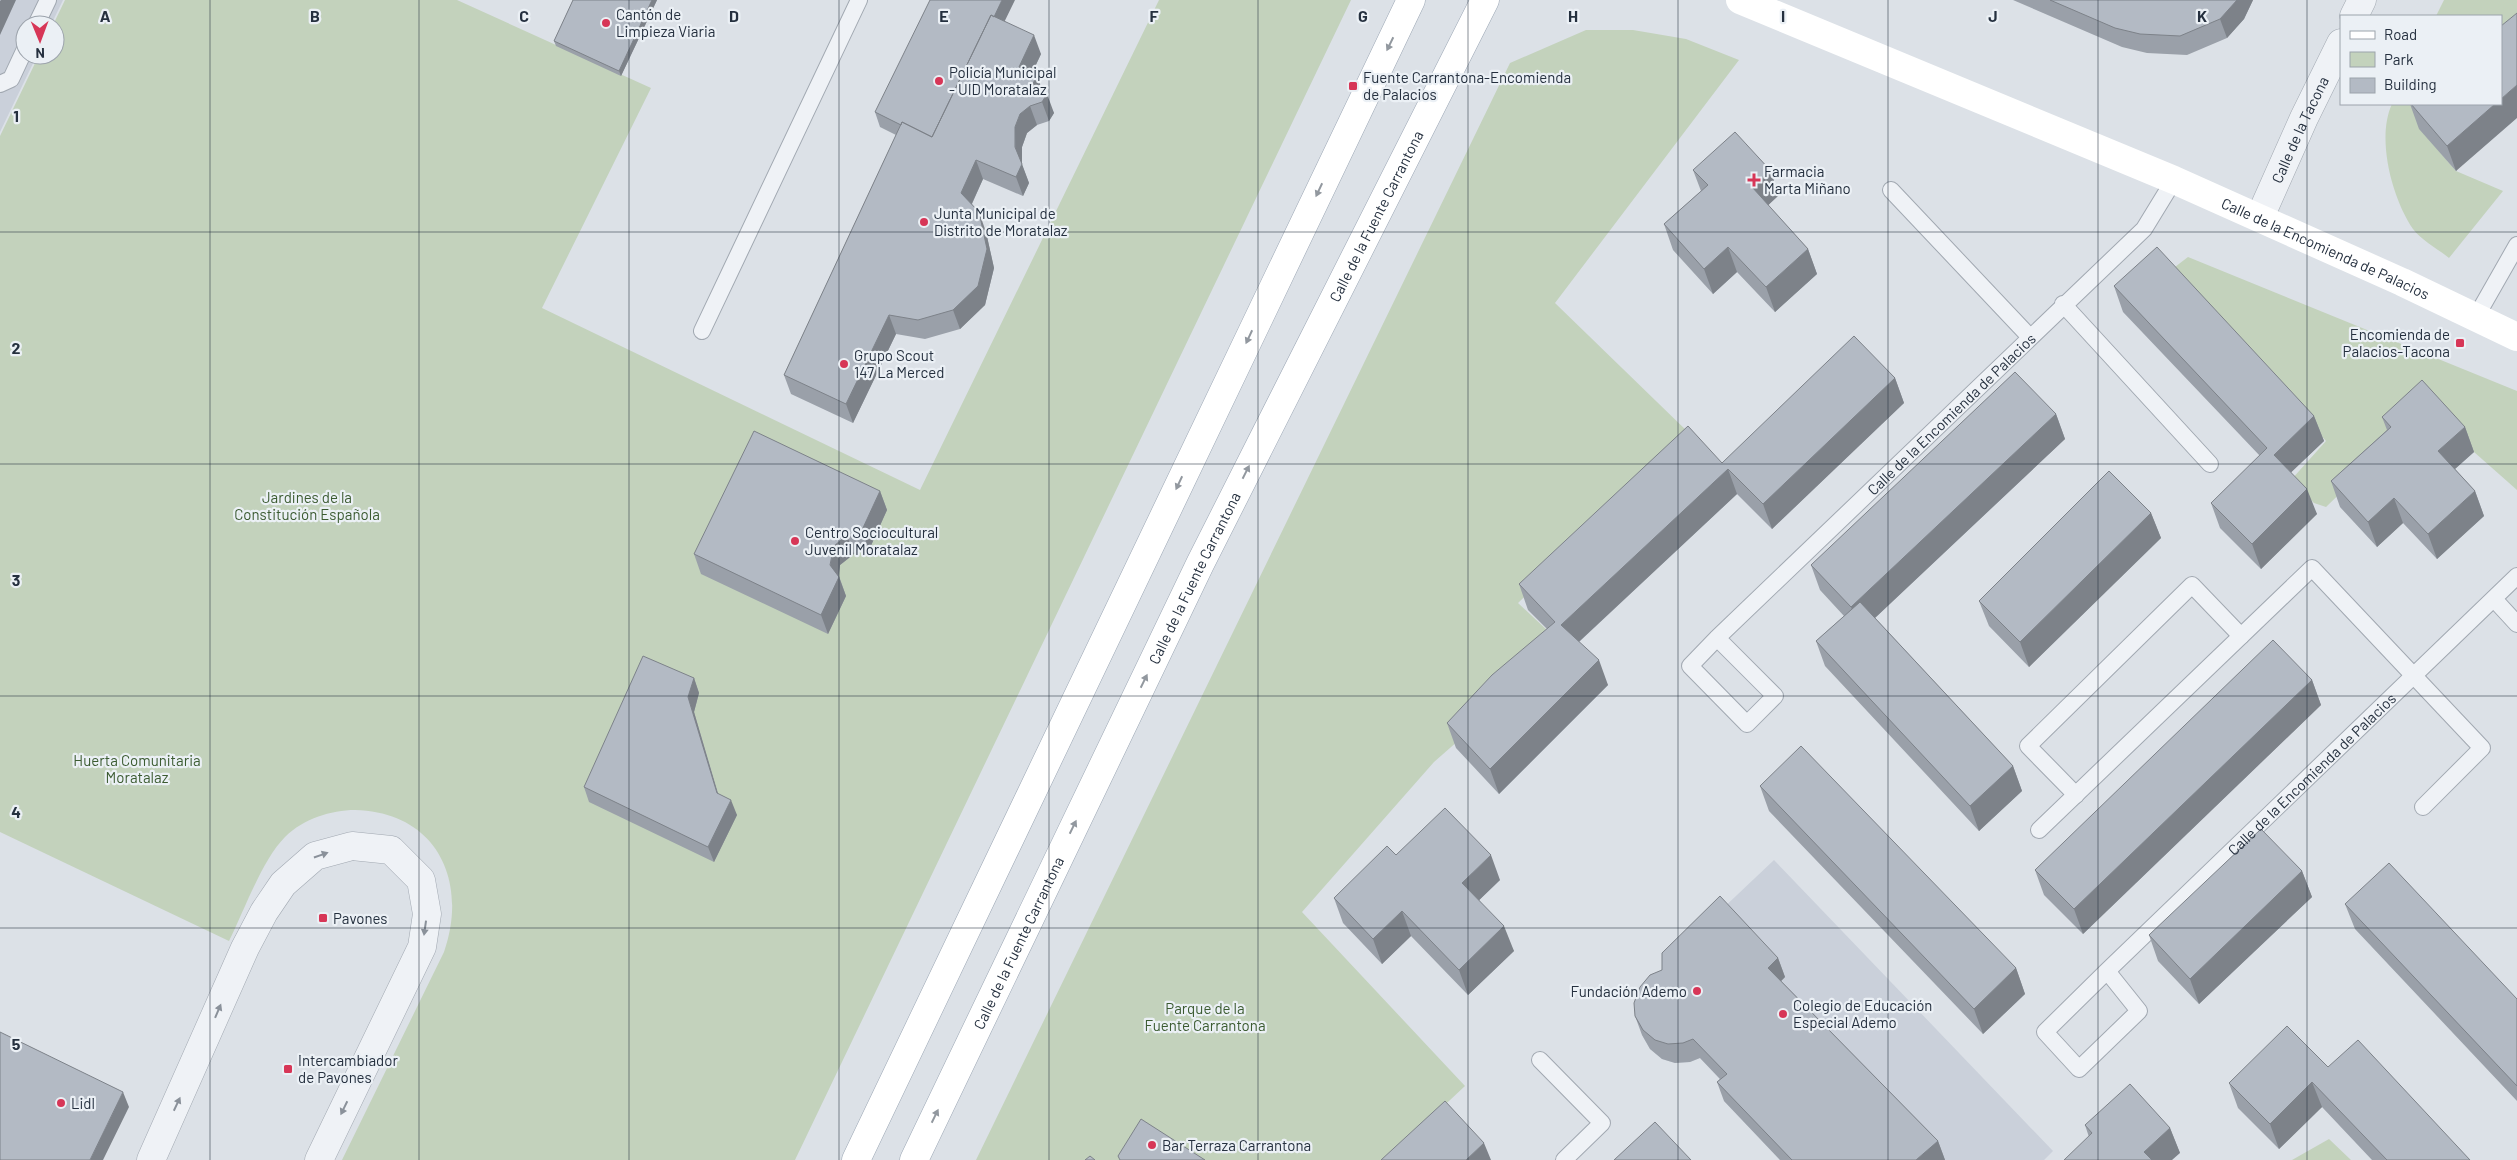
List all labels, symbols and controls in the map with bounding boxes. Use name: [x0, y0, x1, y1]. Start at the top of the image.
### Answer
place label: Cantón de Limpieza Viaria: [616, 5, 715, 40]
text: A: [100, 6, 111, 25]
text: B: [310, 6, 320, 25]
text: C: [519, 6, 529, 25]
text: D: [729, 6, 739, 25]
text: E: [939, 6, 949, 25]
text: F: [1150, 6, 1159, 25]
text: G: [1358, 6, 1368, 25]
text: H: [1568, 6, 1578, 25]
text: I: [1781, 6, 1785, 25]
text: J: [1988, 6, 1998, 25]
text: K: [2197, 6, 2207, 25]
north arrow: [15, 15, 65, 65]
legend: [2340, 15, 2502, 105]
marker: Cantón de Limpieza Viaria: [600, 17, 612, 29]
text: Road: [2384, 25, 2417, 43]
one-way arrow: [1386, 37, 1394, 51]
text: N: [35, 45, 45, 62]
text: Park: [2384, 50, 2414, 68]
place label: Policía Municipal - UID Moratalaz: [949, 63, 1056, 98]
place label: Fuente Carrantona-Encomienda de Palacios: [1363, 68, 1571, 103]
street label: Calle de la Tacona: [2267, 73, 2332, 186]
marker: Policía Municipal - UID Moratalaz: [933, 75, 945, 87]
text: Building: [2384, 75, 2437, 93]
marker: Fuente Carrantona-Encomienda de Palacios: [1347, 80, 1359, 92]
text: 1: [13, 106, 19, 125]
street label: Calle de la Fuente Carrantona: [1325, 127, 1427, 304]
place label: Farmacia Marta Miñano: [1764, 162, 1851, 197]
marker: Farmacia Marta Miñano: [1748, 174, 1760, 186]
one-way arrow: [1314, 183, 1322, 197]
street label: Calle de la Encomienda de Palacios: [2219, 193, 2432, 303]
place label: Junta Municipal de Distrito de Moratalaz: [934, 204, 1068, 239]
marker: Junta Municipal de Distrito de Moratalaz: [918, 216, 930, 228]
place label: Encomienda de Palacios-Tacona: [2343, 325, 2450, 360]
street label: Calle de la Encomienda de Palacios: [1863, 329, 2039, 498]
one-way arrow: [1244, 330, 1252, 344]
marker: Encomienda de Palacios-Tacona: [2454, 337, 2466, 349]
text: 2: [12, 338, 21, 357]
place label: Grupo Scout 147 La Merced: [854, 346, 944, 381]
marker: Grupo Scout 147 La Merced: [838, 358, 850, 370]
one-way arrow: [1242, 465, 1250, 479]
one-way arrow: [1174, 476, 1182, 490]
park label: Jardines de la Constitución Española: [234, 488, 380, 523]
street label: Calle de la Fuente Carrantona: [1144, 489, 1244, 667]
place label: Centro Sociocultural Juvenil Moratalaz: [805, 523, 938, 558]
marker: Centro Sociocultural Juvenil Moratalaz: [789, 535, 801, 547]
text: 3: [12, 570, 20, 589]
one-way arrow: [1140, 674, 1148, 688]
street label: Calle de la Encomienda de Palacios: [2224, 689, 2399, 859]
park label: Huerta Comunitaria Moratalaz: [73, 751, 201, 786]
text: 4: [11, 802, 21, 821]
one-way arrow: [1069, 820, 1078, 835]
one-way arrow: [314, 851, 329, 858]
street label: Calle de la Fuente Carrantona: [969, 854, 1067, 1032]
place label: Pavones: [333, 909, 388, 927]
marker: Pavones: [317, 912, 329, 924]
one-way arrow: [421, 921, 429, 937]
place label: Fundación Ademo: [1571, 982, 1687, 1000]
marker: Fundación Ademo: [1691, 985, 1703, 997]
place label: Colegio de Educación Especial Ademo: [1793, 996, 1932, 1031]
park label: Parque de la Fuente Carrantona: [1144, 999, 1266, 1034]
one-way arrow: [215, 1004, 223, 1018]
marker: Colegio de Educación Especial Ademo: [1777, 1008, 1789, 1020]
text: 5: [12, 1034, 21, 1053]
place label: Intercambiador de Pavones: [298, 1051, 398, 1086]
marker: Intercambiador de Pavones: [282, 1063, 294, 1075]
place label: Lidl: [71, 1094, 95, 1112]
marker: Lidl: [55, 1097, 67, 1109]
one-way arrow: [173, 1097, 181, 1111]
one-way arrow: [340, 1100, 348, 1115]
one-way arrow: [932, 1109, 940, 1123]
place label: Bar Terraza Carrantona: [1162, 1136, 1311, 1154]
marker: Bar Terraza Carrantona: [1146, 1139, 1158, 1151]

